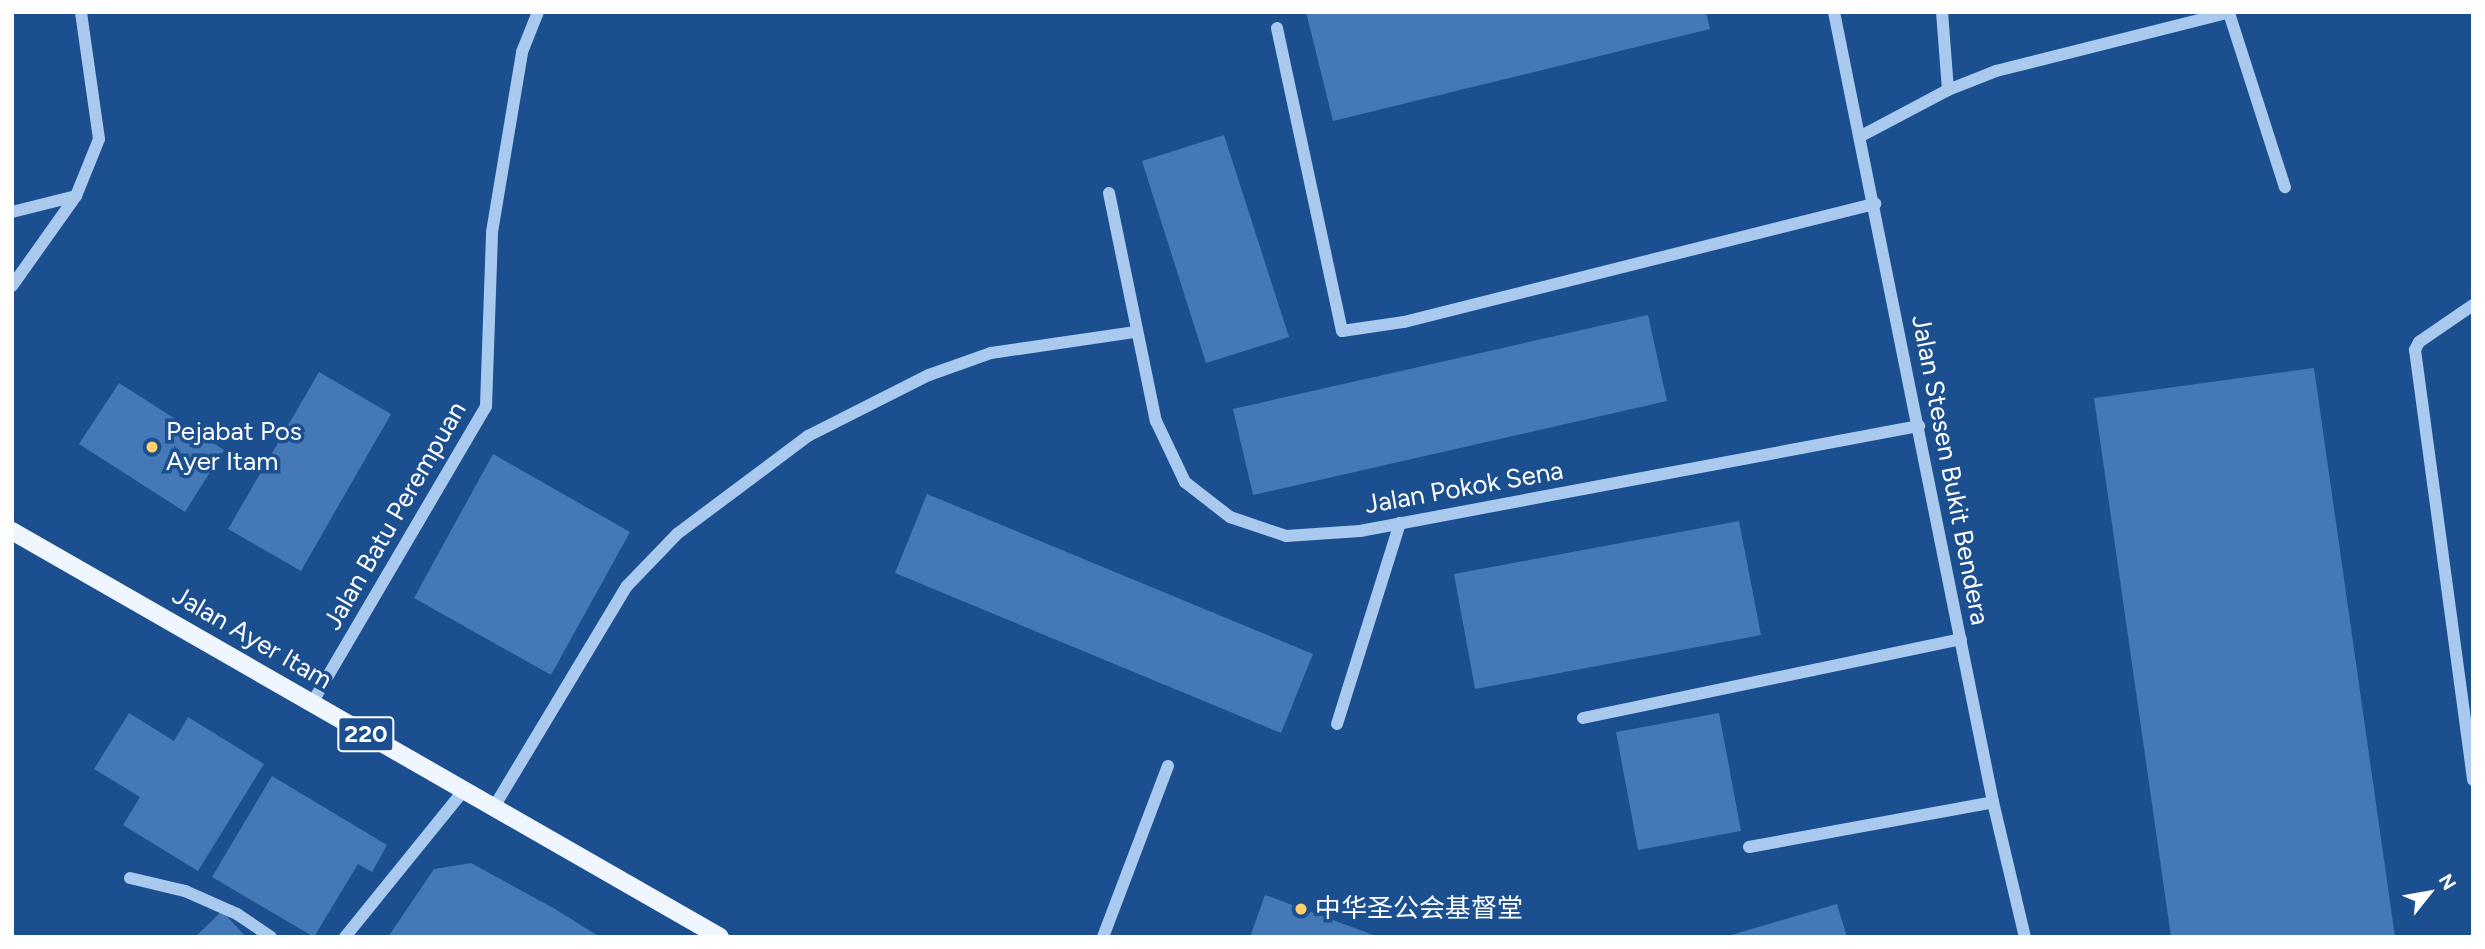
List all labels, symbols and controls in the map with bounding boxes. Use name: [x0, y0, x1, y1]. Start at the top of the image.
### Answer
street label: Jalan Stesen Bukit Bendera: [1905, 312, 1995, 628]
street label: Jalan Batu Perempuan: [317, 396, 473, 636]
place label: Pejabat Pos Ayer Itam: [166, 416, 302, 478]
marker: Pejabat Pos Ayer Itam: [144, 439, 160, 455]
street label: Jalan Pokok Sena: [1362, 455, 1566, 521]
street label: Jalan Ayer Itam: [167, 580, 337, 696]
road number: 220: [336, 714, 396, 754]
north arrow: [2394, 858, 2464, 928]
text: N: [2434, 870, 2461, 894]
place label: 中华圣公会基督堂: [1315, 893, 1523, 925]
marker: 中华圣公会基督堂: [1293, 901, 1309, 917]

